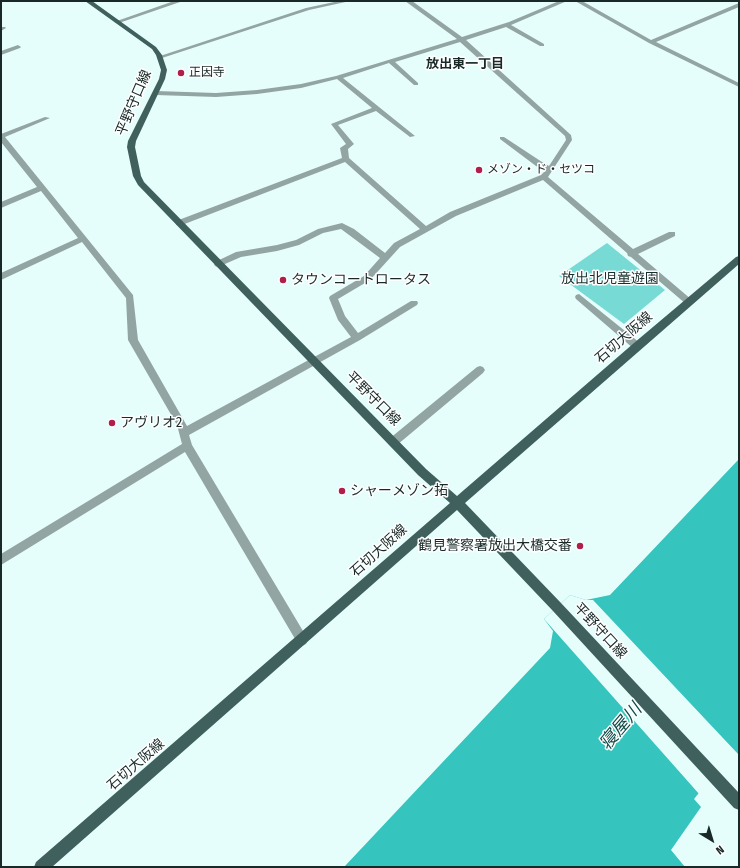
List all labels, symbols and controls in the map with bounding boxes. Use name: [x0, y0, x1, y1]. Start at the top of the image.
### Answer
district label: 放出東一丁目: [426, 56, 504, 72]
place label: 正因寺: [189, 66, 225, 80]
street label: 平野守口線: [113, 68, 155, 138]
marker: 正因寺: [176, 68, 186, 78]
place label: メゾン・ド・セツコ: [487, 163, 595, 177]
marker: メゾン・ド・セツコ: [474, 165, 484, 175]
park label: 放出北児童遊園: [561, 271, 659, 287]
place label: タウンコートロータス: [291, 272, 431, 288]
marker: タウンコートロータス: [278, 275, 288, 285]
street label: 石切大阪線: [592, 309, 656, 367]
street label: 平野守口線: [342, 368, 404, 430]
place label: アヴリオ2: [120, 415, 182, 431]
marker: アヴリオ2: [107, 418, 117, 428]
place label: シャーメゾン拓: [350, 483, 448, 499]
marker: シャーメゾン拓: [337, 486, 347, 496]
street label: 石切大阪線: [347, 521, 411, 581]
place label: 鶴見警察署放出大橋交番: [418, 538, 572, 554]
marker: 鶴見警察署放出大橋交番: [575, 541, 585, 551]
street label: 平野守口線: [570, 600, 630, 662]
water label: 寝屋川: [595, 699, 647, 755]
street label: 石切大阪線: [104, 736, 168, 794]
north arrow: [692, 820, 732, 860]
text: N: [713, 843, 726, 857]

